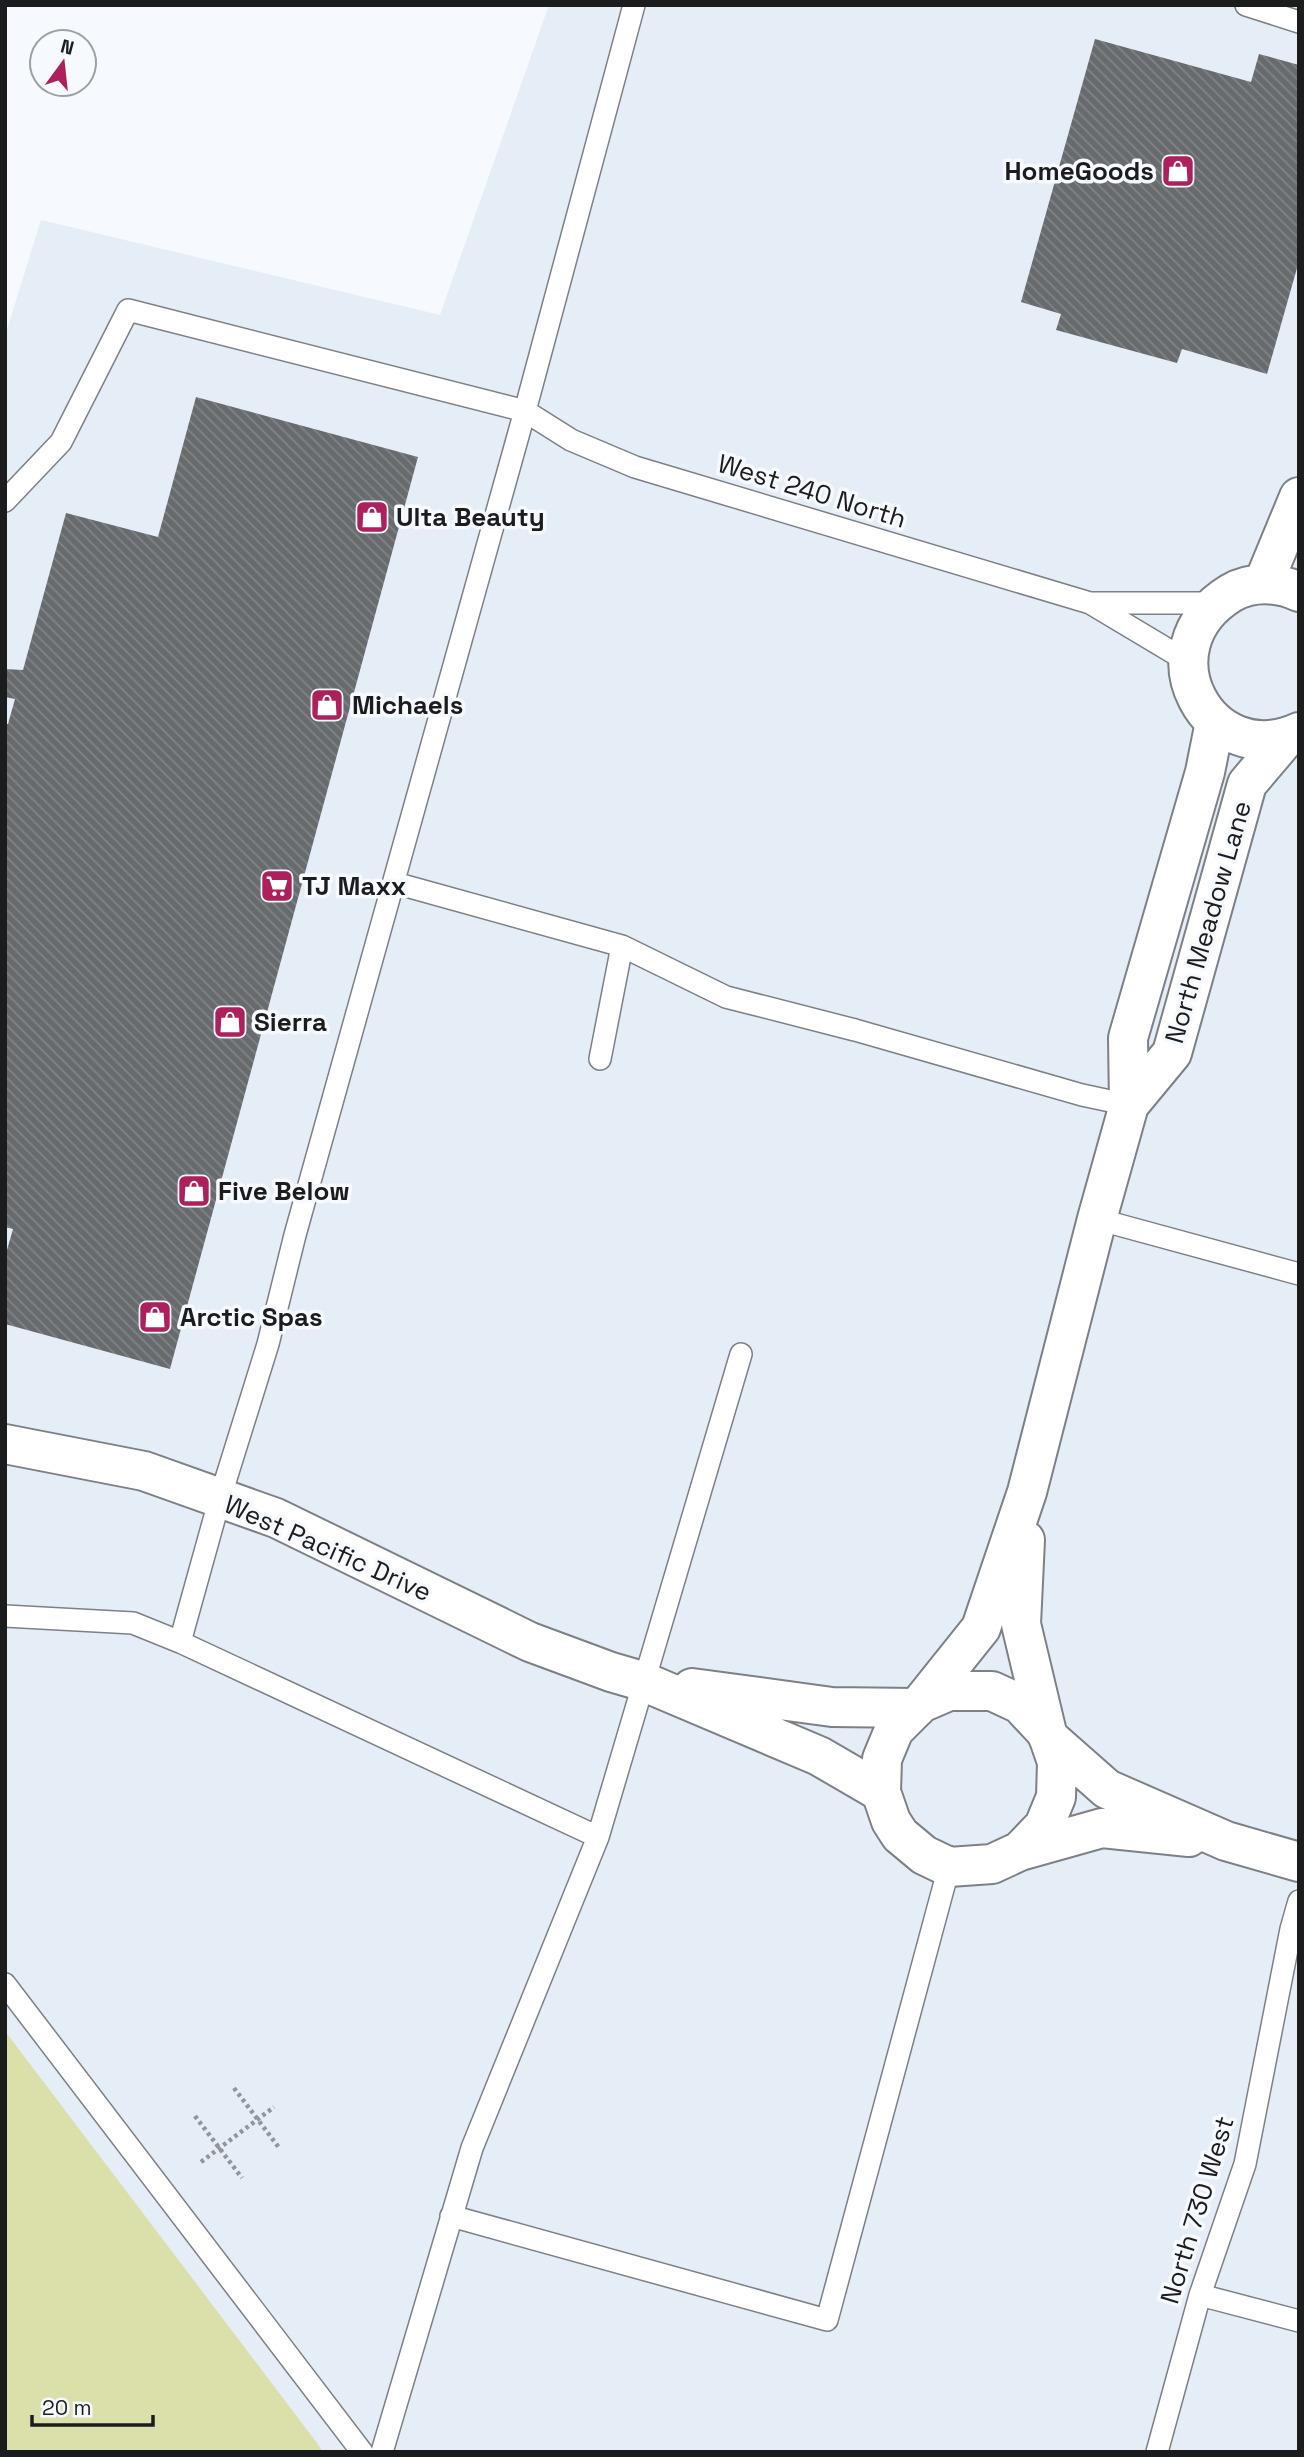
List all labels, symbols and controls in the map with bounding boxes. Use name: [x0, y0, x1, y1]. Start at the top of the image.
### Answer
north arrow: [28, 28, 98, 98]
text: N: [58, 33, 77, 61]
shop icon: HomeGoods: [1159, 152, 1197, 190]
place label: HomeGoods: [1005, 154, 1154, 188]
street label: West 240 North: [714, 446, 910, 536]
shop icon: Ulta Beauty: [353, 498, 391, 536]
place label: Ulta Beauty: [396, 500, 545, 534]
shop icon: Michaels: [308, 686, 346, 724]
place label: Michaels: [352, 688, 463, 722]
street label: North Meadow Lane: [1157, 797, 1259, 1047]
supermarket icon: TJ Maxx: [258, 867, 296, 905]
place label: TJ Maxx: [302, 869, 406, 903]
shop icon: Sierra: [211, 1003, 249, 1041]
place label: Sierra: [254, 1005, 327, 1039]
shop icon: Five Below: [175, 1172, 213, 1210]
place label: Five Below: [218, 1174, 350, 1208]
shop icon: Arctic Spas: [136, 1298, 174, 1336]
place label: Arctic Spas: [180, 1300, 323, 1334]
street label: West Pacific Drive: [219, 1487, 437, 1609]
street label: North 730 West: [1152, 2112, 1242, 2308]
scale bar: [32, 2384, 152, 2428]
text: 20 m: [42, 2394, 92, 2421]

